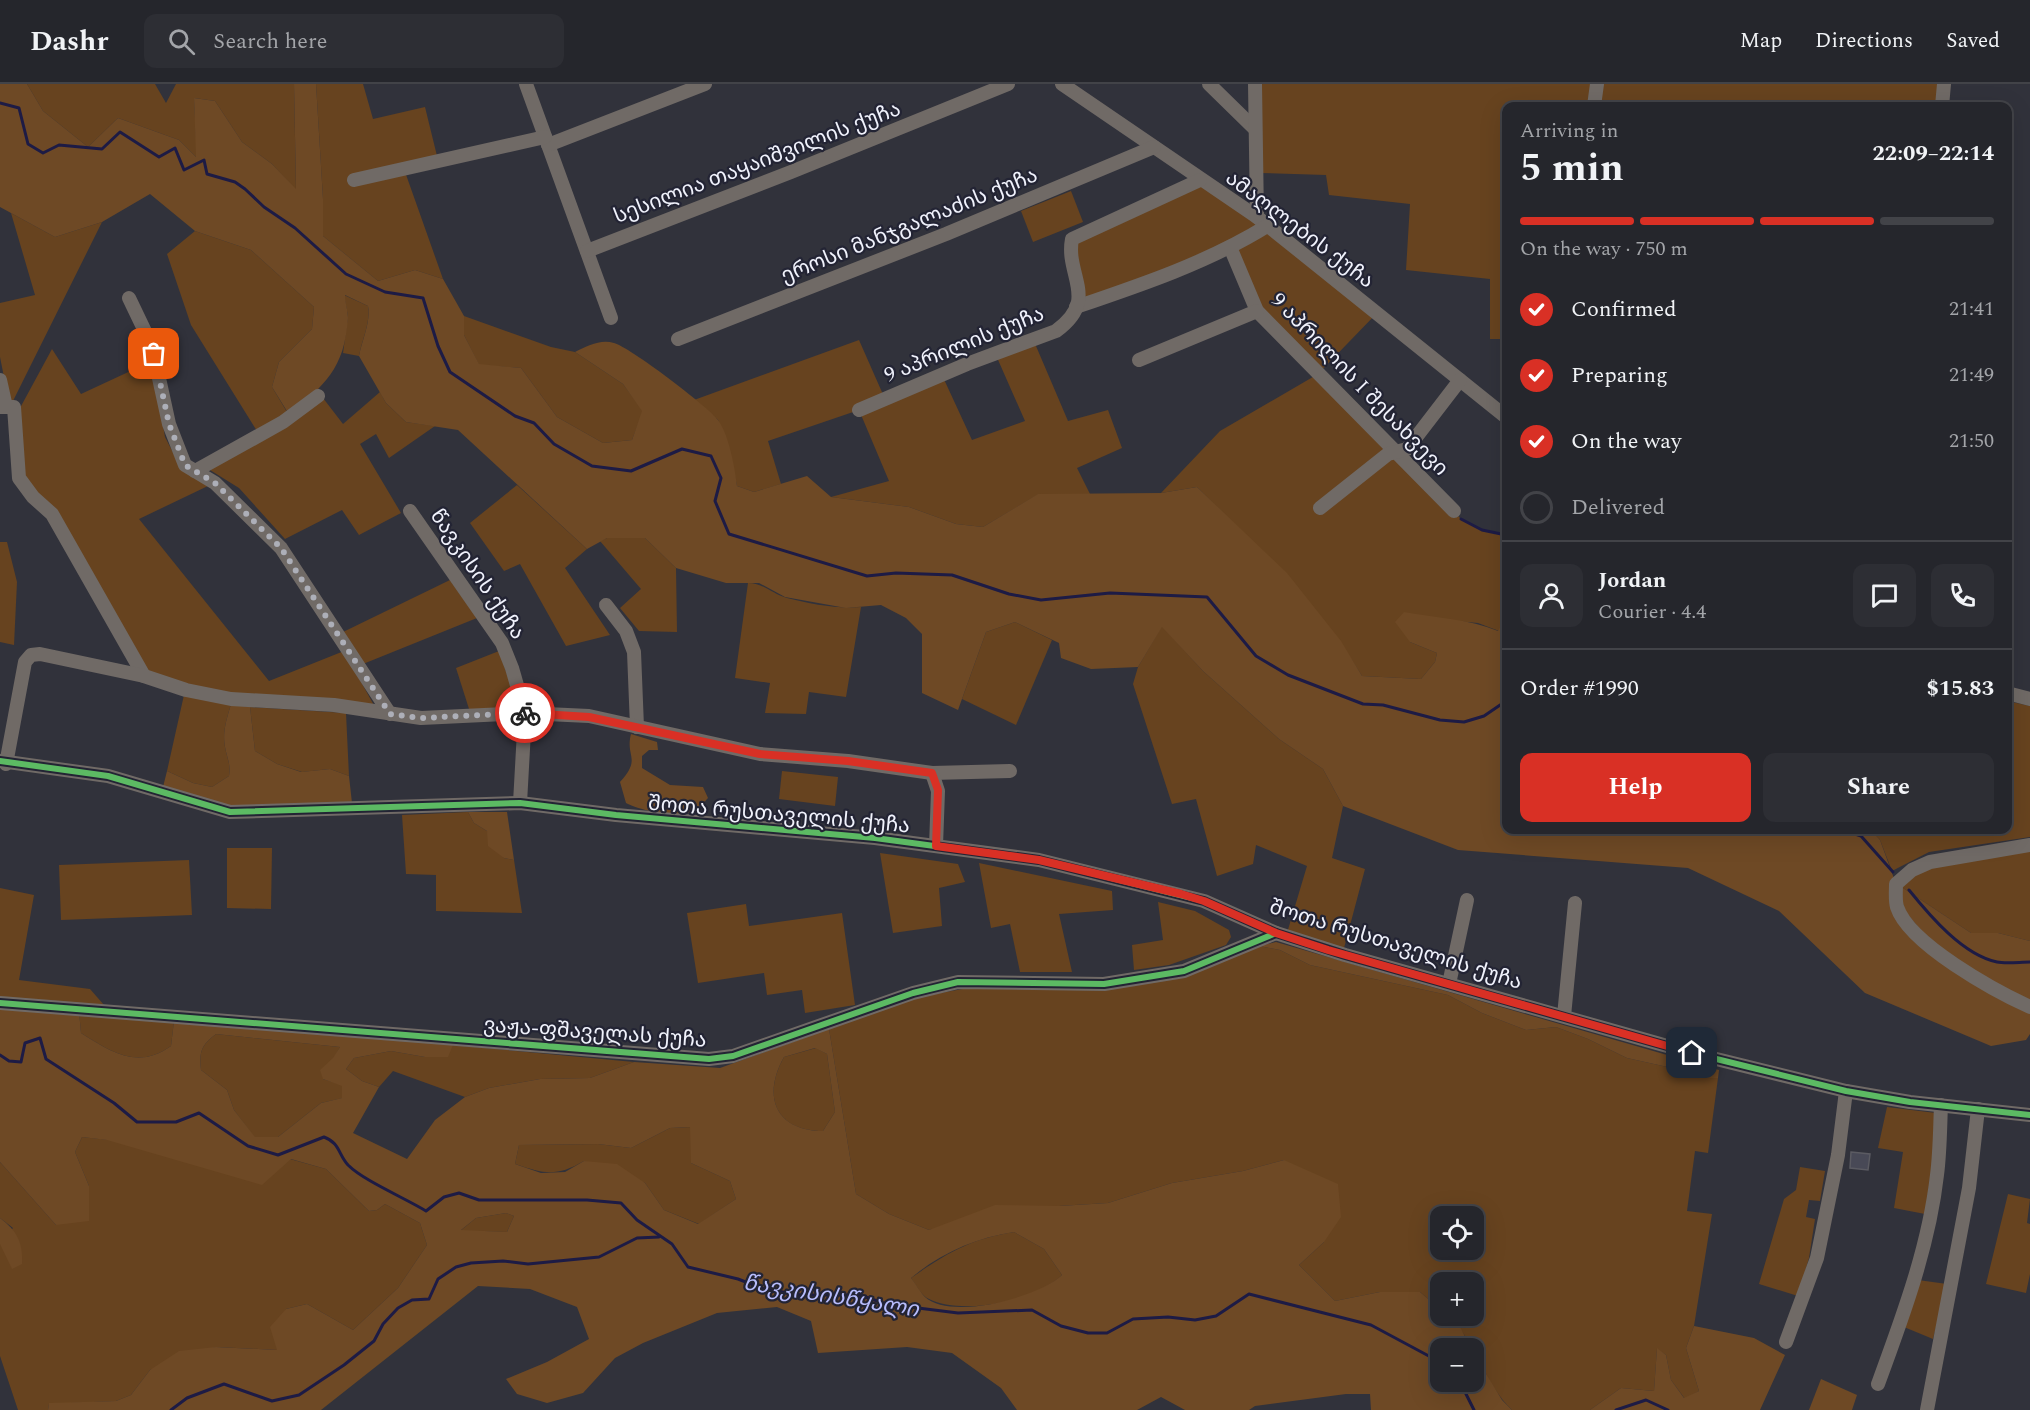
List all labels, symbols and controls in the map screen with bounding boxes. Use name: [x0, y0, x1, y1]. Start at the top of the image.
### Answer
search box: [144, 14, 564, 68]
text: Dashr: [30, 20, 108, 63]
icon: search: [165, 25, 198, 58]
text: Search here: [213, 25, 327, 58]
text: Map: [1740, 25, 1782, 57]
text: Directions: [1815, 25, 1913, 57]
text: Saved: [1946, 25, 2000, 57]
street label: სესილია თაყაიშვილის ქუჩა: [609, 93, 906, 233]
text: Arriving in: [1520, 116, 1618, 146]
text: 22:09–22:14: [1872, 137, 1994, 170]
text: 5 min: [1520, 139, 1624, 198]
street label: ეროსი მანჯგალაძის ქუჩა: [776, 160, 1043, 292]
street label: ამაღლების ქუჩა: [1218, 163, 1381, 297]
text: On the way · 750 m: [1520, 234, 1688, 264]
street label: 9 აპრილის I შესახვევი: [1263, 286, 1456, 484]
icon: check: [1520, 293, 1553, 326]
text: Confirmed: [1571, 293, 1677, 326]
text: 21:41: [1949, 294, 1994, 324]
street label: 9 აპრილის ქუჩა: [879, 298, 1049, 392]
pin: [128, 328, 179, 379]
icon: bag: [137, 337, 170, 370]
icon: check: [1520, 359, 1553, 392]
text: Preparing: [1571, 359, 1668, 392]
text: 21:49: [1949, 360, 1994, 390]
icon: check: [1520, 425, 1553, 458]
text: On the way: [1571, 425, 1682, 458]
text: 21:50: [1949, 426, 1994, 456]
text: Delivered: [1571, 491, 1665, 524]
street label: წავკისის ქუჩა: [421, 503, 533, 646]
button: person: [1520, 564, 1583, 627]
text: Jordan: [1598, 564, 1666, 597]
button: chat: [1853, 564, 1916, 627]
button: phone: [1931, 564, 1994, 627]
text: Courier · 4.4: [1598, 597, 1706, 627]
text: Order #1990: [1520, 672, 1639, 705]
text: $15.83: [1926, 672, 1994, 705]
courier: [495, 683, 555, 743]
icon: bike: [509, 697, 542, 730]
button: Help: [1520, 753, 1751, 822]
button: Share: [1763, 753, 1994, 822]
street label: შოთა რუსთაველის ქუჩა: [647, 788, 911, 842]
street label: შოთა რუსთაველის ქუჩა: [1265, 891, 1526, 999]
street label: ვაჟა-ფშაველას ქუჩა: [482, 1009, 708, 1057]
pin: [1666, 1027, 1717, 1078]
icon: home: [1675, 1036, 1708, 1069]
map controls: [1430, 1206, 1484, 1392]
button: locate: [1430, 1206, 1484, 1260]
water label: წავკისისწყალი: [741, 1266, 922, 1327]
button: +: [1430, 1272, 1484, 1326]
button: −: [1430, 1338, 1484, 1392]

